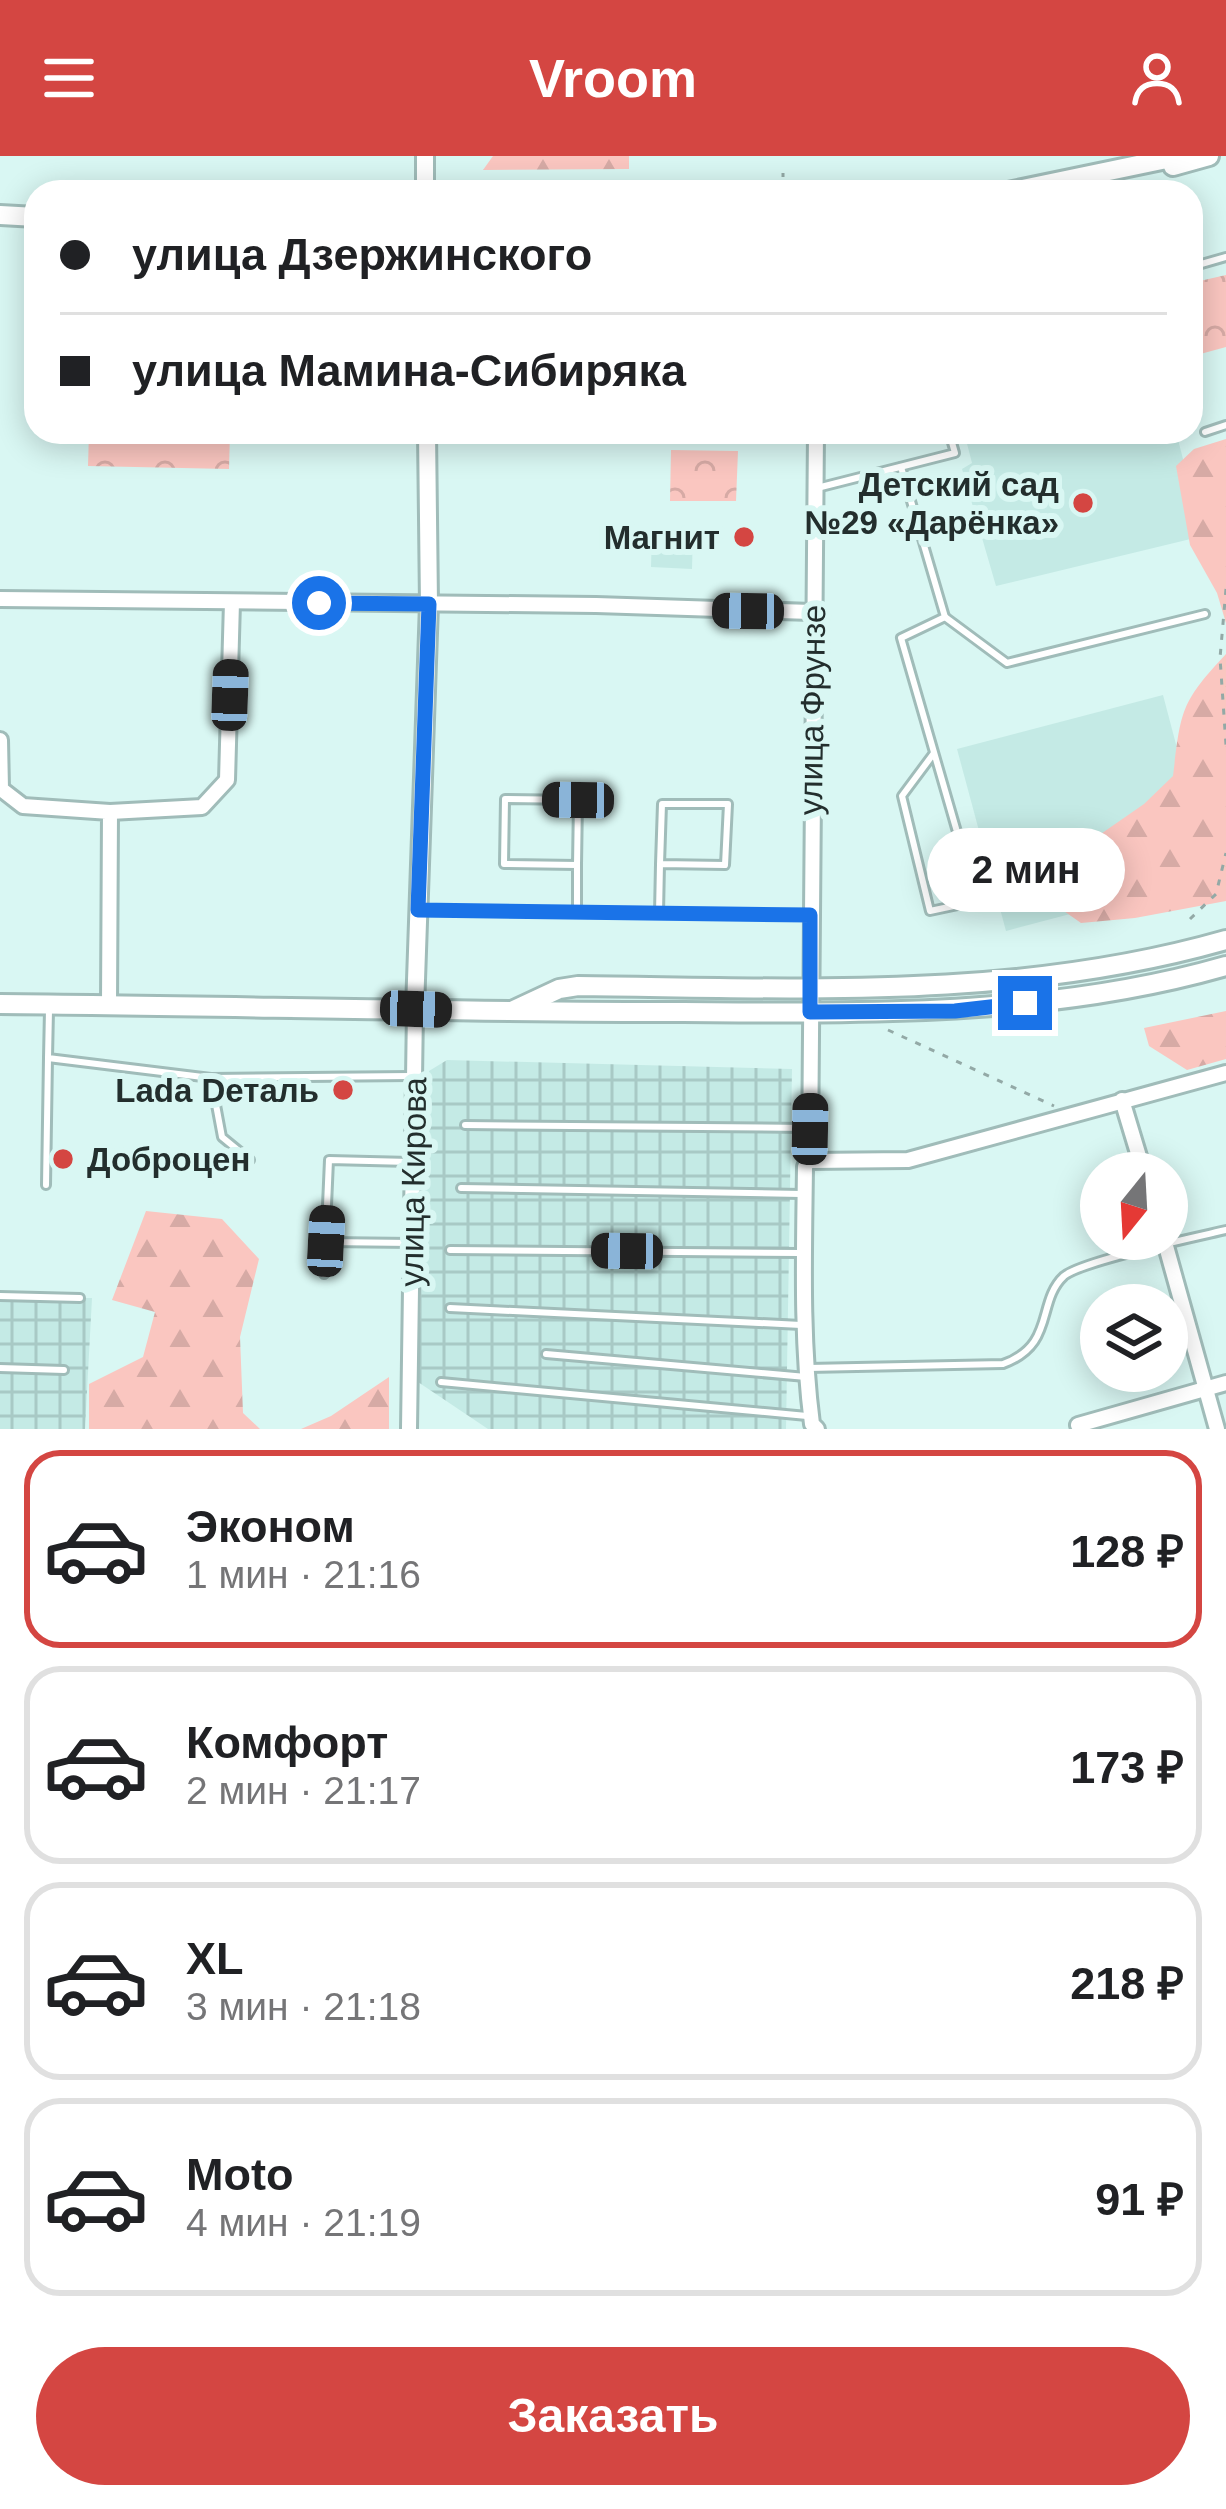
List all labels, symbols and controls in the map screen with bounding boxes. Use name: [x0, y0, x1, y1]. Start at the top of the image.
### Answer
icon: menu: [36, 45, 102, 111]
icon: person: [1124, 45, 1190, 111]
text: Vroom: [529, 48, 697, 108]
text: улица Дзержинского: [132, 229, 592, 280]
text: улица Мамина-Сибиряка: [132, 345, 686, 396]
place label: Детский сад №29 «Дарёнка»: [804, 466, 1059, 541]
marker: Детский сад №29 «Дарёнка»: [1070, 490, 1096, 516]
place label: Магнит: [604, 519, 720, 556]
marker: Магнит: [731, 524, 757, 550]
route start: [292, 576, 346, 630]
car: [712, 592, 784, 630]
street label: улица Фрунзе: [792, 604, 832, 816]
car: [211, 658, 249, 732]
car: [542, 781, 614, 819]
callout: 2 мин: [926, 829, 1124, 913]
text: 2 мин: [972, 848, 1080, 891]
route end: [998, 976, 1052, 1030]
car: [379, 990, 453, 1028]
place label: Lada Dеталь: [115, 1072, 319, 1109]
street label: улица Кирова: [393, 1076, 433, 1287]
marker: Lada Dеталь: [330, 1077, 356, 1103]
car: [791, 1093, 829, 1165]
place label: Доброцен: [87, 1141, 250, 1178]
marker: Доброцен: [50, 1146, 76, 1172]
north arrow: [1080, 1152, 1188, 1260]
map controls: [1080, 1152, 1188, 1392]
car: [306, 1204, 346, 1278]
car: [591, 1232, 663, 1270]
button: layers: [1080, 1284, 1188, 1392]
icon: car: [42, 1495, 150, 1603]
text: Эконом: [186, 1501, 355, 1552]
text: 128 ₽: [1070, 1526, 1184, 1577]
text: 1 мин · 21:16: [186, 1553, 421, 1596]
icon: car: [42, 1711, 150, 1819]
text: Комфорт: [186, 1717, 388, 1768]
text: 173 ₽: [1070, 1742, 1184, 1793]
text: 2 мин · 21:17: [186, 1769, 421, 1812]
icon: car: [42, 1927, 150, 2035]
text: XL: [186, 1933, 244, 1984]
text: 218 ₽: [1070, 1958, 1184, 2009]
text: 3 мин · 21:18: [186, 1985, 421, 2028]
icon: car: [42, 2143, 150, 2251]
text: Moto: [186, 2149, 293, 2200]
text: 91 ₽: [1095, 2174, 1184, 2225]
text: 4 мин · 21:19: [186, 2201, 421, 2244]
button: Заказать: [36, 2347, 1190, 2485]

